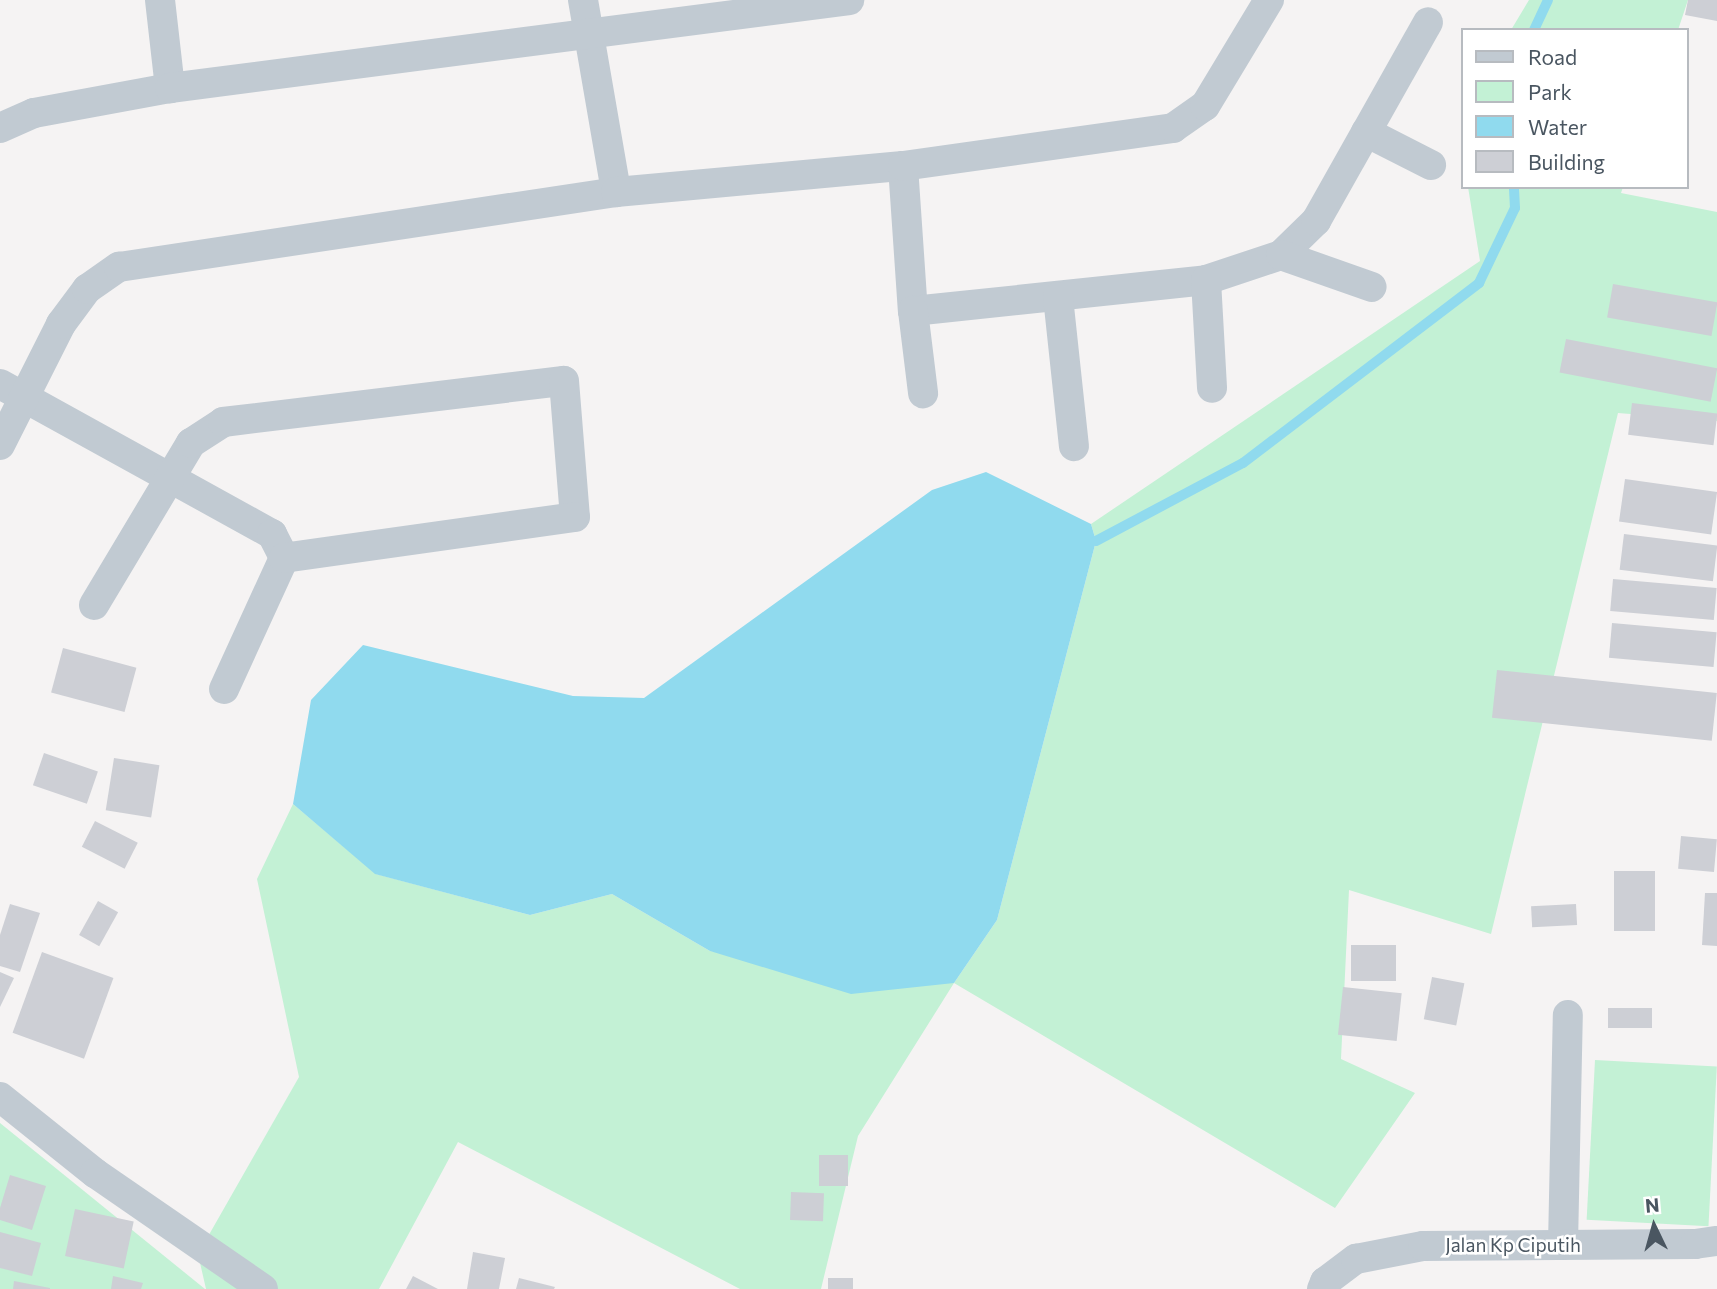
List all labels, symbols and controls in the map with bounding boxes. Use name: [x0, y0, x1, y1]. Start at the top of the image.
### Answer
legend: [1462, 28, 1689, 189]
text: Road: [1528, 44, 1577, 69]
text: Park: [1528, 79, 1572, 104]
text: Water: [1528, 114, 1587, 139]
text: Building: [1528, 149, 1605, 174]
north arrow: [1619, 1191, 1689, 1261]
text: N: [1644, 1193, 1660, 1217]
street label: Jalan Kp Ciputih: [1445, 1234, 1581, 1256]

